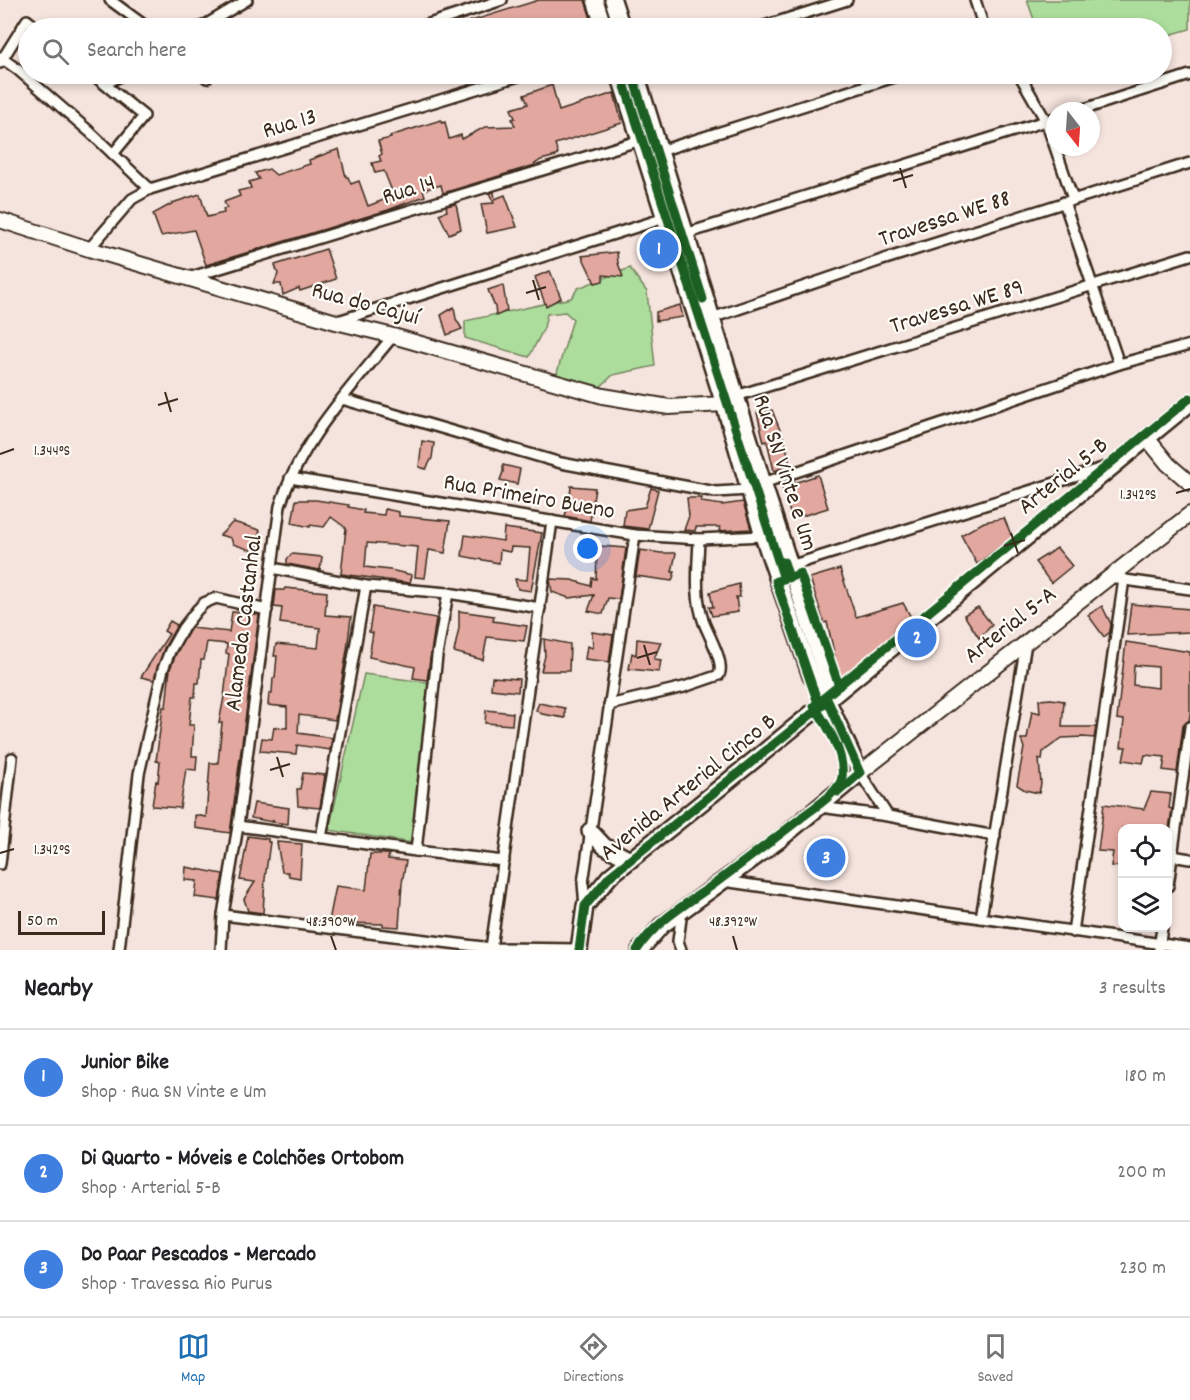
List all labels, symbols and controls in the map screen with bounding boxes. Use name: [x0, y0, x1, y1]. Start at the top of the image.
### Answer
search box: [18, 18, 1172, 84]
icon: search: [39, 35, 72, 68]
text: Search here: [87, 36, 186, 67]
street label: Rua 13: [259, 101, 321, 149]
north arrow: [1046, 102, 1100, 156]
street label: Rua 14: [378, 167, 440, 215]
street label: Travessa WE 88: [875, 183, 1015, 257]
pin: 1: [640, 226, 678, 272]
street label: Travessa WE 89: [886, 272, 1028, 344]
street label: Rua do Cajuí: [307, 274, 424, 336]
street label: Rua SN Vinte e Um: [743, 390, 825, 556]
street label: Arterial 5-B: [1011, 430, 1117, 524]
text: 1.344°S: [34, 441, 70, 463]
street label: Rua Primeiro Bueno: [441, 466, 617, 530]
text: 1.342°S: [1120, 485, 1156, 507]
street label: Alameda Castanhal: [217, 533, 273, 713]
your location: [573, 534, 602, 563]
street label: Arterial 5-A: [957, 579, 1065, 673]
pin: 2: [898, 616, 936, 660]
street label: Avenida Arterial Cinco B: [593, 706, 785, 870]
map controls: [1118, 824, 1172, 932]
button: locate: [1118, 824, 1172, 878]
pin: 3: [806, 836, 846, 880]
text: 1.342°S: [34, 840, 70, 862]
button: layers: [1118, 878, 1172, 932]
scale bar: [18, 908, 105, 936]
text: 50 m: [27, 910, 58, 933]
text: 48.390°W: [306, 912, 356, 934]
text: 48.392°W: [709, 912, 758, 934]
text: Nearby: [24, 971, 92, 1008]
text: 3 results: [1099, 975, 1166, 1003]
text: Junior Bike: [81, 1048, 169, 1079]
text: 1: [41, 1063, 46, 1091]
text: 180 m: [1124, 1063, 1166, 1091]
text: Shop · Rua SN Vinte e Um: [81, 1079, 266, 1107]
text: Di Quarto - Móveis e Colchões Ortobom: [81, 1144, 404, 1175]
text: 2: [39, 1159, 48, 1187]
text: 200 m: [1117, 1159, 1166, 1187]
text: Shop · Arterial 5-B: [81, 1175, 221, 1203]
text: Do Paar Pescados - Mercado: [81, 1240, 316, 1271]
text: 3: [39, 1255, 48, 1283]
text: 230 m: [1119, 1255, 1166, 1283]
text: Shop · Travessa Rio Purus: [81, 1271, 273, 1299]
tab: Map: [177, 1330, 210, 1389]
tab: Directions: [563, 1330, 624, 1389]
tab: Saved: [977, 1330, 1013, 1389]

